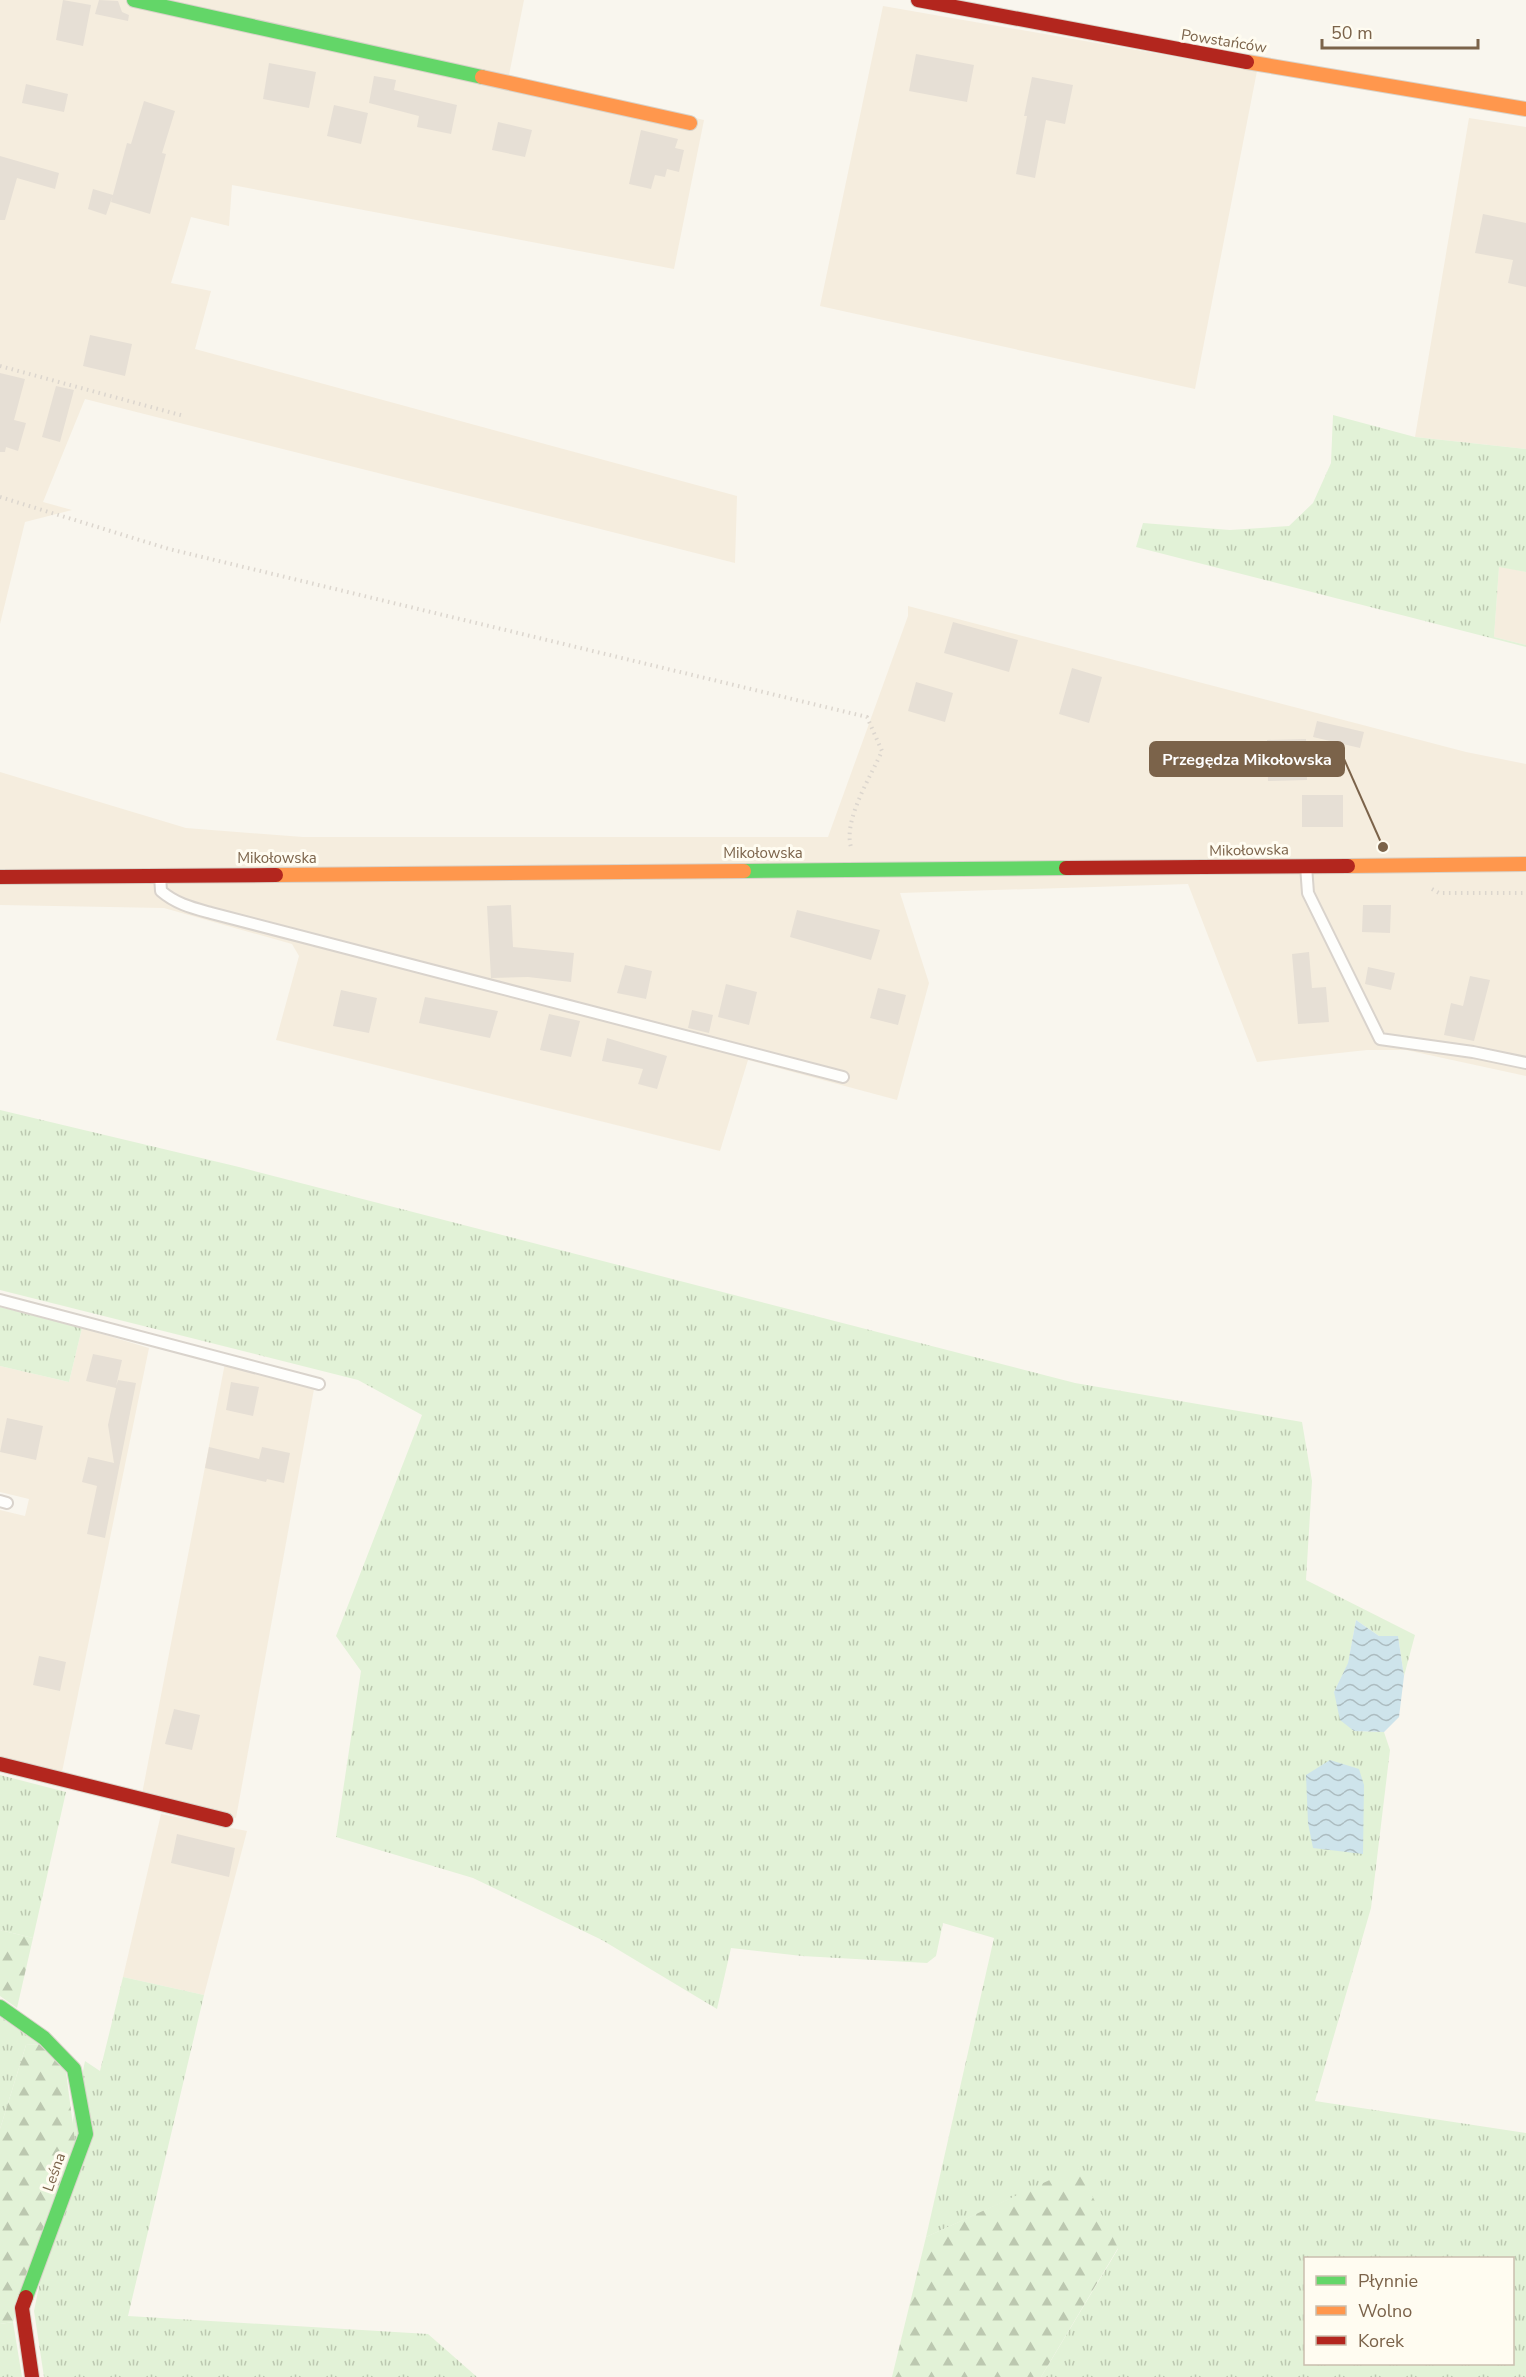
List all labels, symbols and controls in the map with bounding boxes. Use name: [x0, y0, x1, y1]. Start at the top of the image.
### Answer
scale bar: [1322, 12, 1478, 50]
text: 50 m: [1331, 21, 1373, 45]
street label: Powstańców: [1180, 24, 1269, 58]
callout: Przegędza Mikołowska: [1150, 742, 1344, 776]
text: Przegędza Mikołowska: [1162, 749, 1332, 771]
street label: Mikołowska: [1209, 839, 1289, 861]
street label: Mikołowska: [723, 843, 803, 863]
street label: Mikołowska: [237, 848, 317, 868]
street label: Leśna: [38, 2150, 70, 2194]
legend: [1304, 2257, 1514, 2365]
text: Płynnie: [1358, 2269, 1418, 2293]
text: Wolno: [1358, 2299, 1412, 2323]
text: Korek: [1358, 2329, 1405, 2353]

